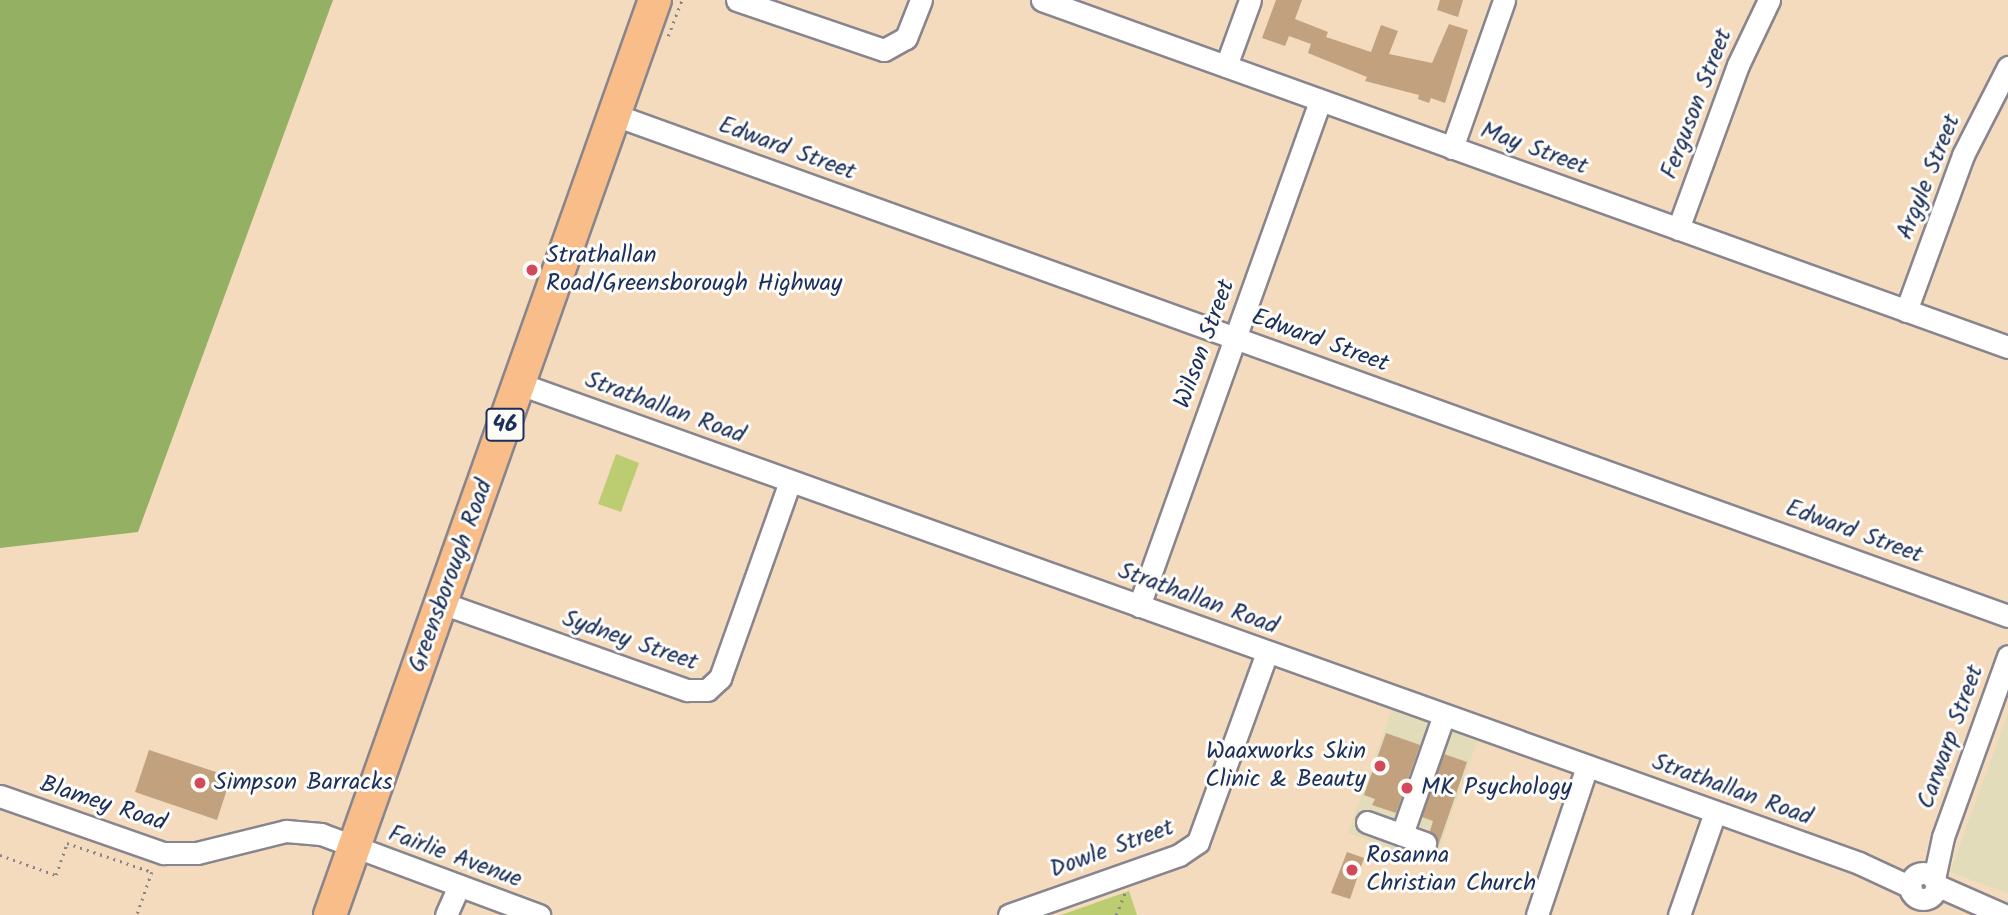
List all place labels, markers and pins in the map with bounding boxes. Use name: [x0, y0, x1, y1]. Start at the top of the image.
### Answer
place label: Strathallan Road/Greensborough Highway: [546, 242, 842, 298]
marker: Strathallan Road/Greensborough Highway: [524, 262, 540, 278]
place label: Waaxworks Skin Clinic & Beauty: [1205, 738, 1366, 794]
marker: Waaxworks Skin Clinic & Beauty: [1372, 758, 1388, 774]
place label: Simpson Barracks: [214, 769, 392, 797]
place label: MK Psychology: [1421, 774, 1572, 802]
marker: Simpson Barracks: [192, 775, 208, 791]
marker: MK Psychology: [1399, 780, 1415, 796]
place label: Rosanna Christian Church: [1366, 842, 1536, 898]
marker: Rosanna Christian Church: [1344, 862, 1360, 878]

